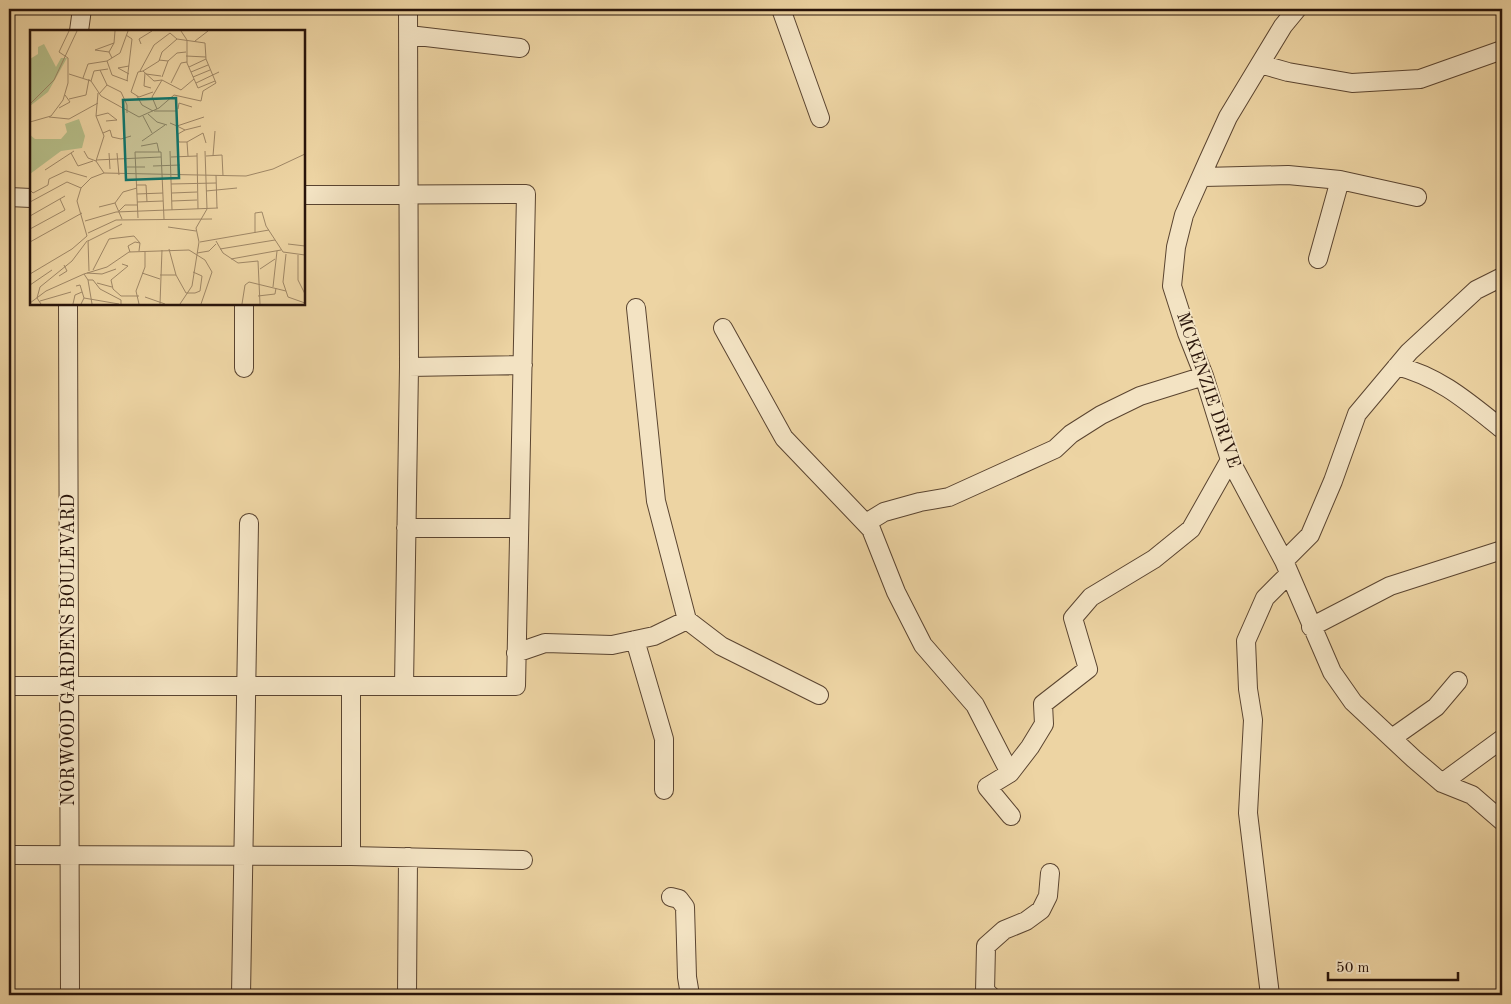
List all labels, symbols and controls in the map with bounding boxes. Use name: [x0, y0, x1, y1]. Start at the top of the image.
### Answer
inset map: [30, 30, 305, 305]
street label: MCKENZIE DRIVE: [1173, 310, 1243, 470]
street label: NORWOOD GARDENS BOULEVARD: [60, 494, 78, 806]
scale bar: [1328, 949, 1458, 981]
text: 50 m: [1336, 961, 1370, 976]

